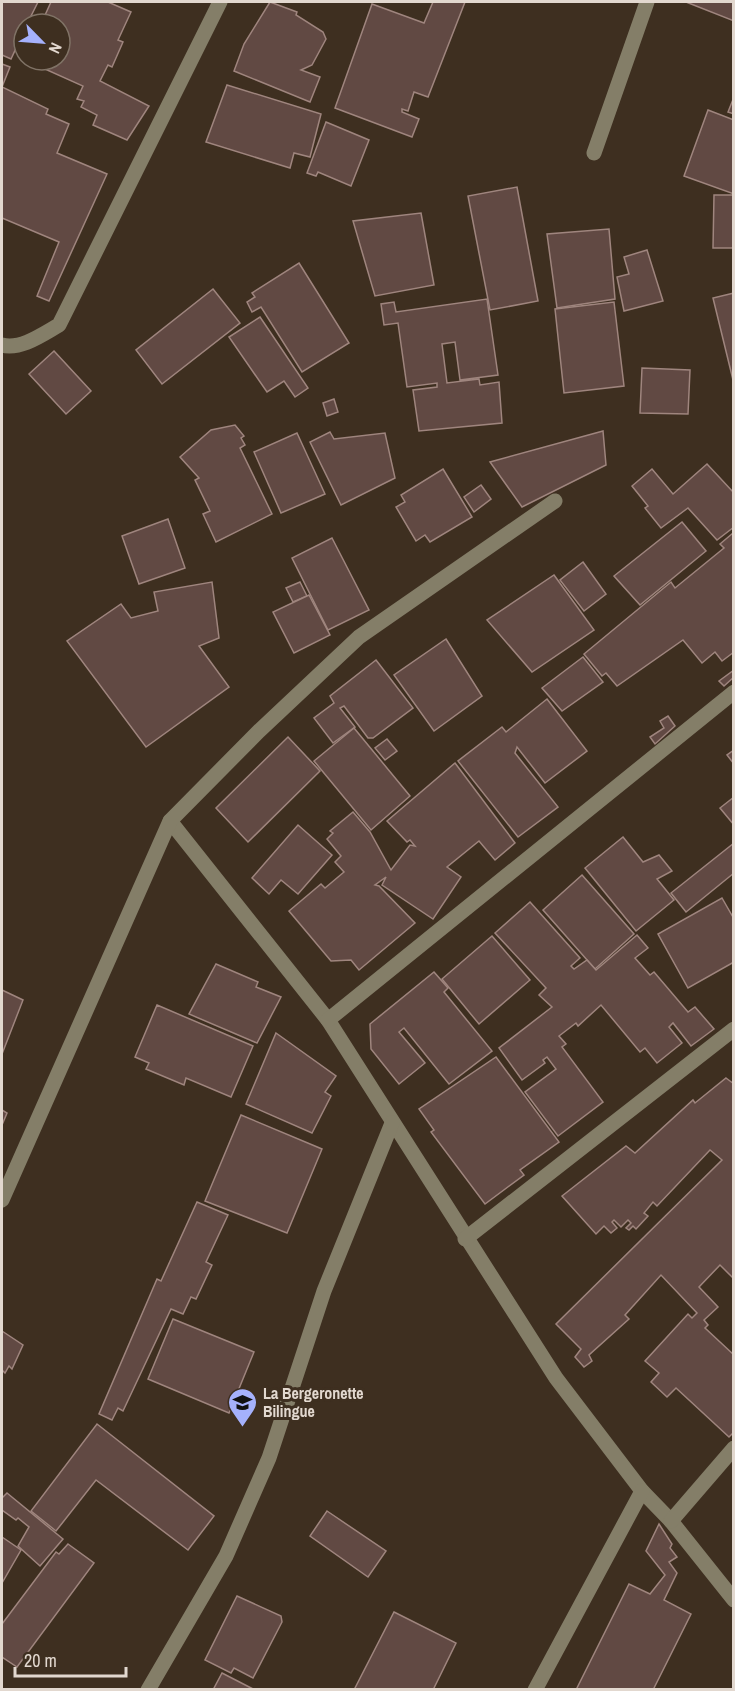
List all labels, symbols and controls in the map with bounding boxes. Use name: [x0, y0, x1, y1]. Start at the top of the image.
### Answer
north arrow: [12, 12, 72, 72]
text: N: [44, 39, 68, 57]
place label: La Bergeronette Bilingue: [263, 1382, 364, 1422]
school or university icon: La Bergeronette Bilingue: [226, 1386, 258, 1428]
scale bar: [15, 1640, 126, 1678]
text: 20 m: [24, 1648, 57, 1673]

